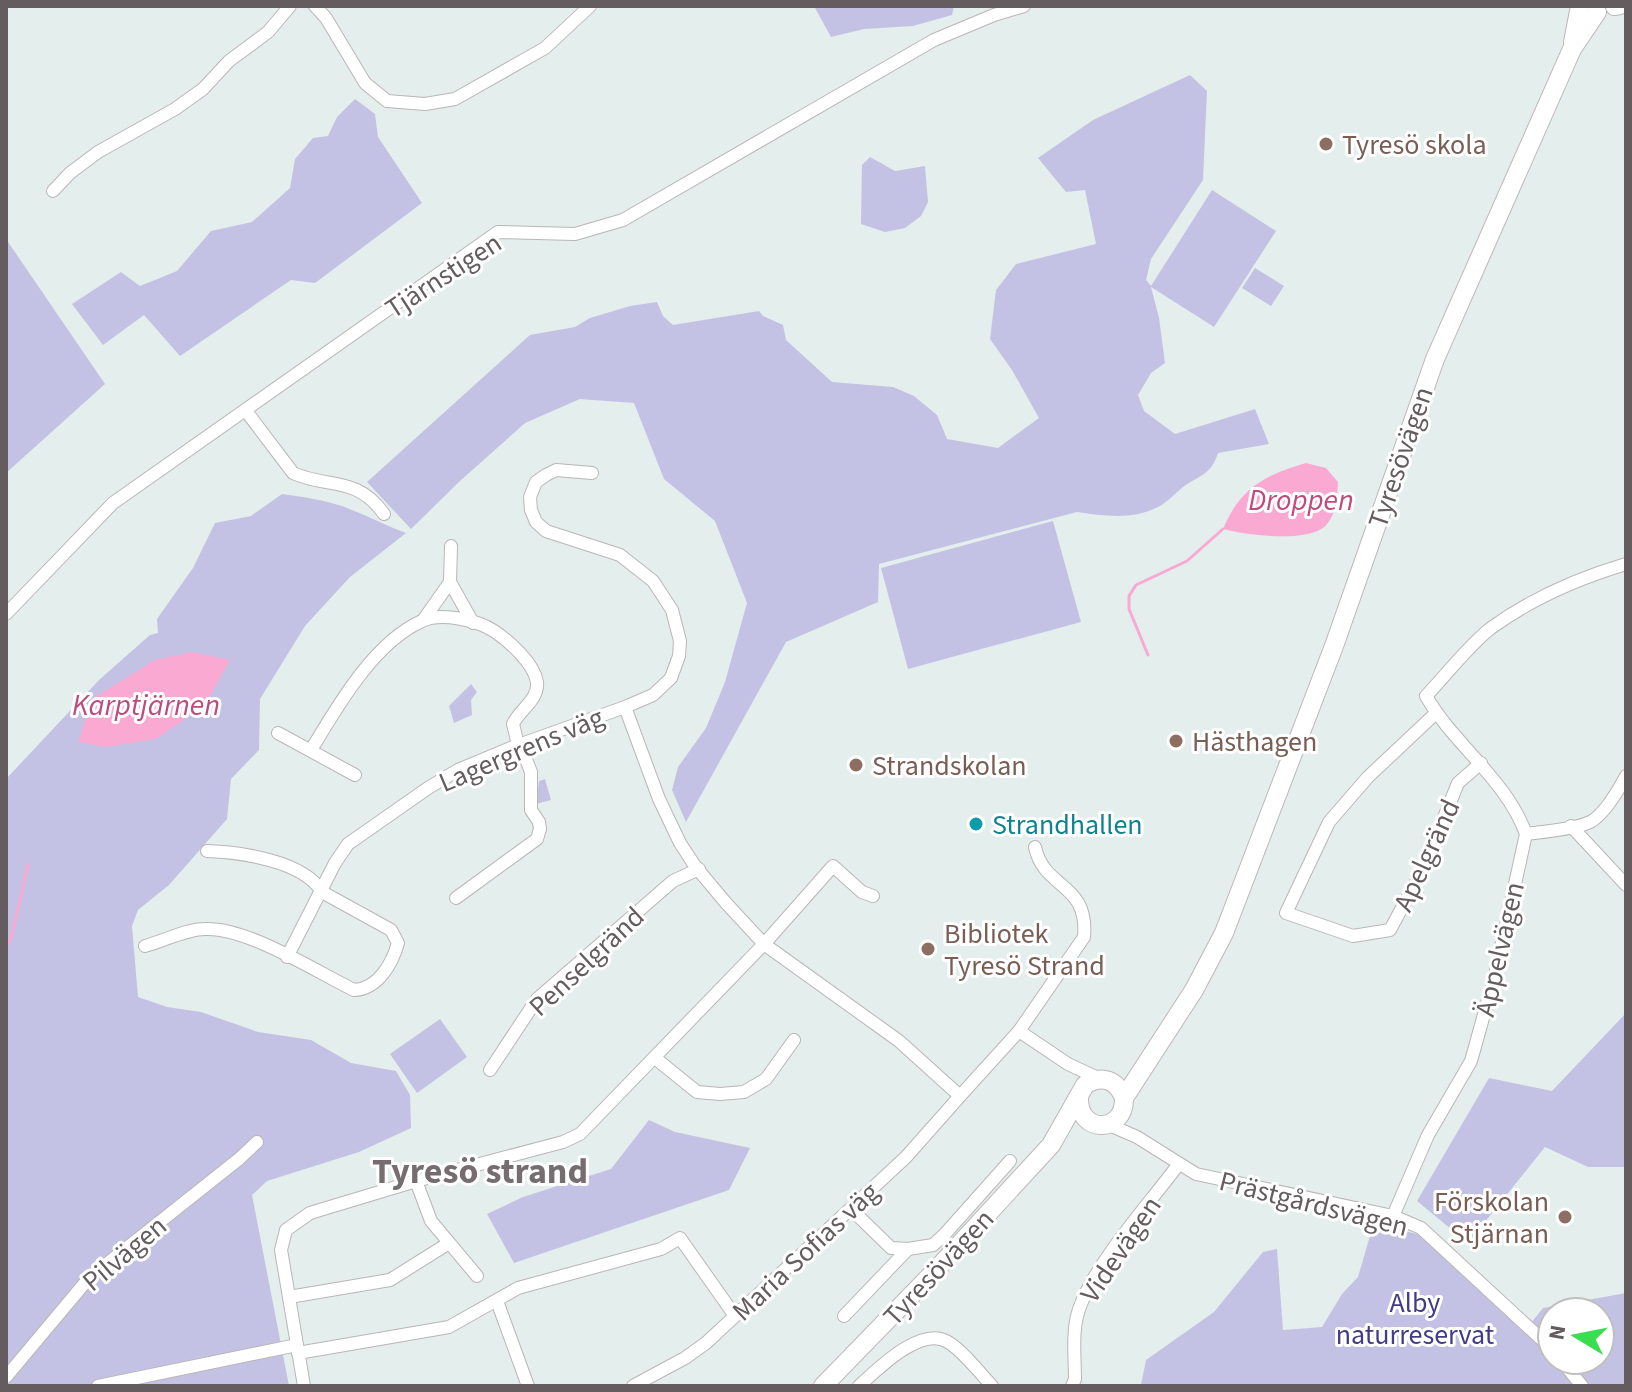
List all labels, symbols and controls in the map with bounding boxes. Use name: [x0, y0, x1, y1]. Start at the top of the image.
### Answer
place label: Tyresö skola: [1342, 125, 1487, 165]
marker: Tyresö skola: [1317, 135, 1335, 153]
street label: Tjärnstigen: [377, 223, 510, 328]
street label: Tyresövägen: [1358, 381, 1444, 533]
water label: Droppen: [1248, 479, 1354, 522]
water label: Karptjärnen: [72, 684, 220, 727]
street label: Lagergrens väg: [433, 697, 610, 803]
place label: Hästhagen: [1192, 722, 1317, 762]
marker: Hästhagen: [1167, 732, 1185, 750]
place label: Strandskolan: [872, 746, 1027, 786]
marker: Strandskolan: [847, 756, 865, 774]
street label: Apelgränd: [1383, 793, 1470, 918]
place label: Strandhallen: [992, 805, 1143, 845]
marker: Strandhallen: [967, 815, 985, 833]
street label: Äppelvägen: [1465, 878, 1535, 1020]
street label: Penselgränd: [520, 898, 653, 1026]
place label: Bibliotek Tyresö Strand: [944, 914, 1105, 986]
marker: Bibliotek Tyresö Strand: [919, 940, 937, 958]
district label: Tyresö strand: [372, 1146, 588, 1197]
street label: Prästgårdsvägen: [1215, 1161, 1412, 1247]
street label: Maria Sofias väg: [723, 1173, 888, 1331]
place label: Förskolan Stjärnan: [1434, 1182, 1549, 1254]
street label: Videvägen: [1071, 1188, 1171, 1311]
street label: Tyresövägen: [874, 1200, 1003, 1335]
street label: Pilvägen: [74, 1206, 176, 1301]
marker: Förskolan Stjärnan: [1556, 1208, 1574, 1226]
park label: Alby naturreservat: [1336, 1283, 1495, 1355]
north arrow: [1536, 1296, 1616, 1376]
text: N: [1540, 1323, 1574, 1343]

